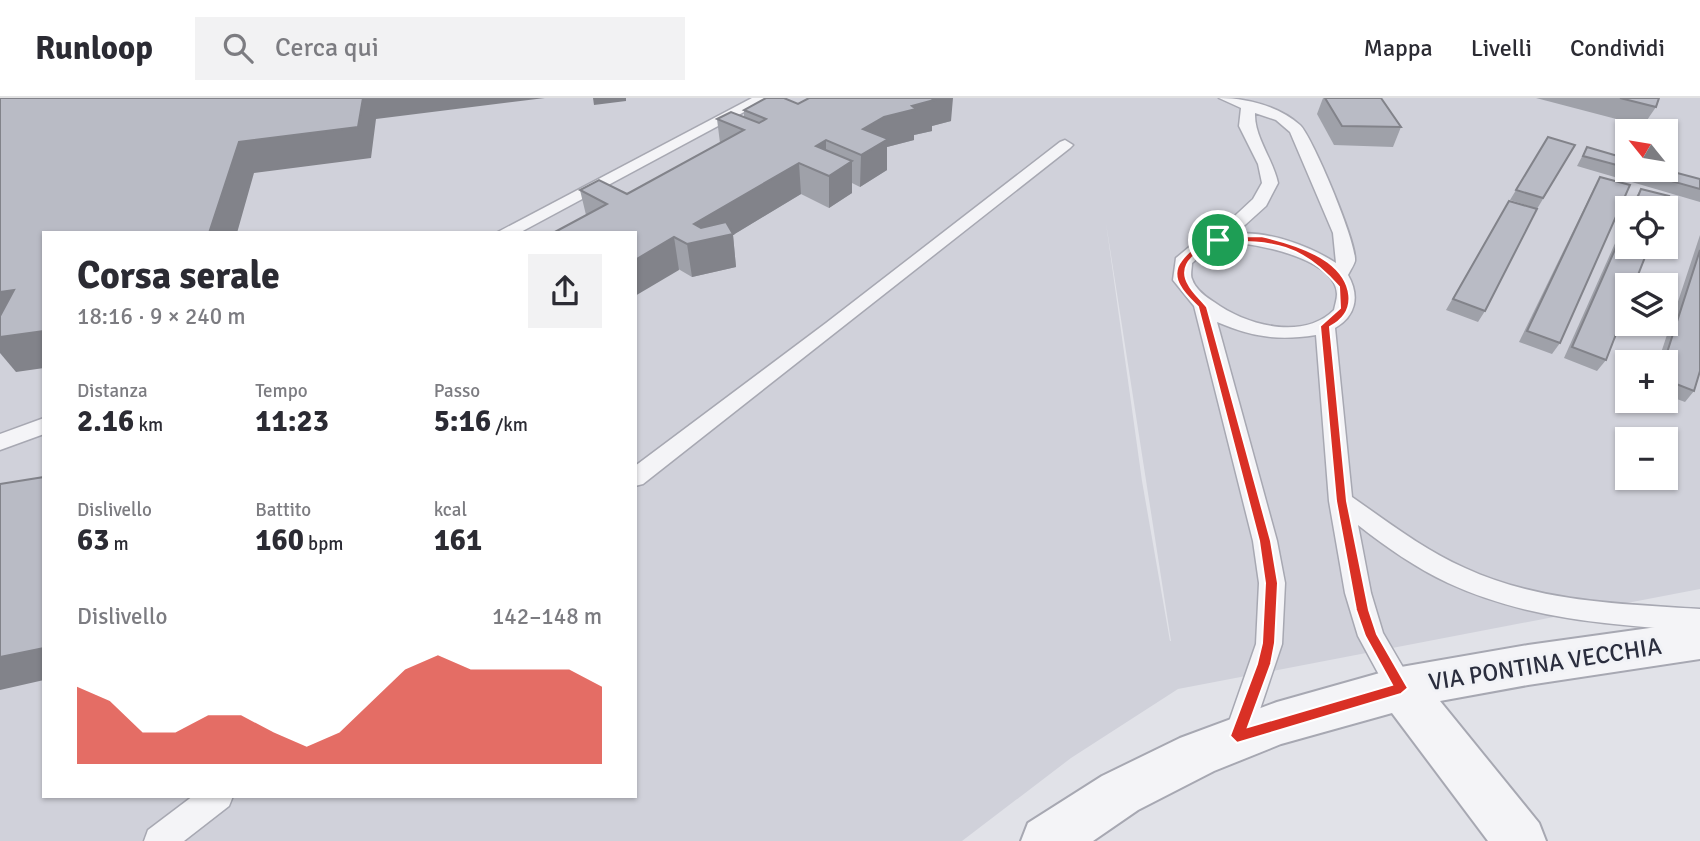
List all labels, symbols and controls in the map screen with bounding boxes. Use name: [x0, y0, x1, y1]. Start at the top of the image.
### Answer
search box: [195, 17, 685, 80]
text: Runloop: [35, 28, 153, 69]
icon: search: [219, 29, 257, 67]
text: Cerca qui: [275, 32, 379, 64]
text: Mappa: [1364, 33, 1433, 63]
text: Livelli: [1471, 33, 1532, 63]
text: Condividi: [1570, 33, 1665, 63]
north arrow: [1615, 119, 1678, 182]
map controls: [1615, 119, 1678, 490]
button: locate: [1615, 196, 1678, 259]
pin: [1188, 210, 1248, 270]
icon: arrive: [1199, 221, 1237, 259]
text: Corsa serale: [77, 252, 280, 299]
button: share: [528, 254, 602, 328]
button: layers: [1615, 273, 1678, 336]
text: 18:16 · 9 × 240 m: [77, 302, 246, 331]
button: +: [1615, 350, 1678, 413]
text: Distanza: [77, 379, 148, 403]
text: Tempo: [255, 379, 308, 403]
text: Passo: [434, 379, 480, 403]
text: 2.16: [77, 403, 134, 440]
text: 11:23: [255, 403, 329, 440]
text: 5:16: [434, 403, 491, 440]
text: km: [134, 413, 163, 437]
text: /km: [491, 413, 528, 437]
button: −: [1615, 427, 1678, 490]
text: Dislivello: [77, 498, 152, 522]
text: Battito: [255, 498, 311, 522]
text: kcal: [434, 498, 467, 522]
text: 63: [77, 522, 109, 559]
text: 160: [255, 522, 304, 559]
text: 161: [434, 522, 482, 559]
text: m: [109, 532, 129, 556]
text: bpm: [304, 532, 343, 556]
text: Dislivello: [77, 602, 168, 631]
text: 142–148 m: [492, 602, 602, 631]
street label: VIA PONTINA VECCHIA: [1426, 631, 1664, 697]

